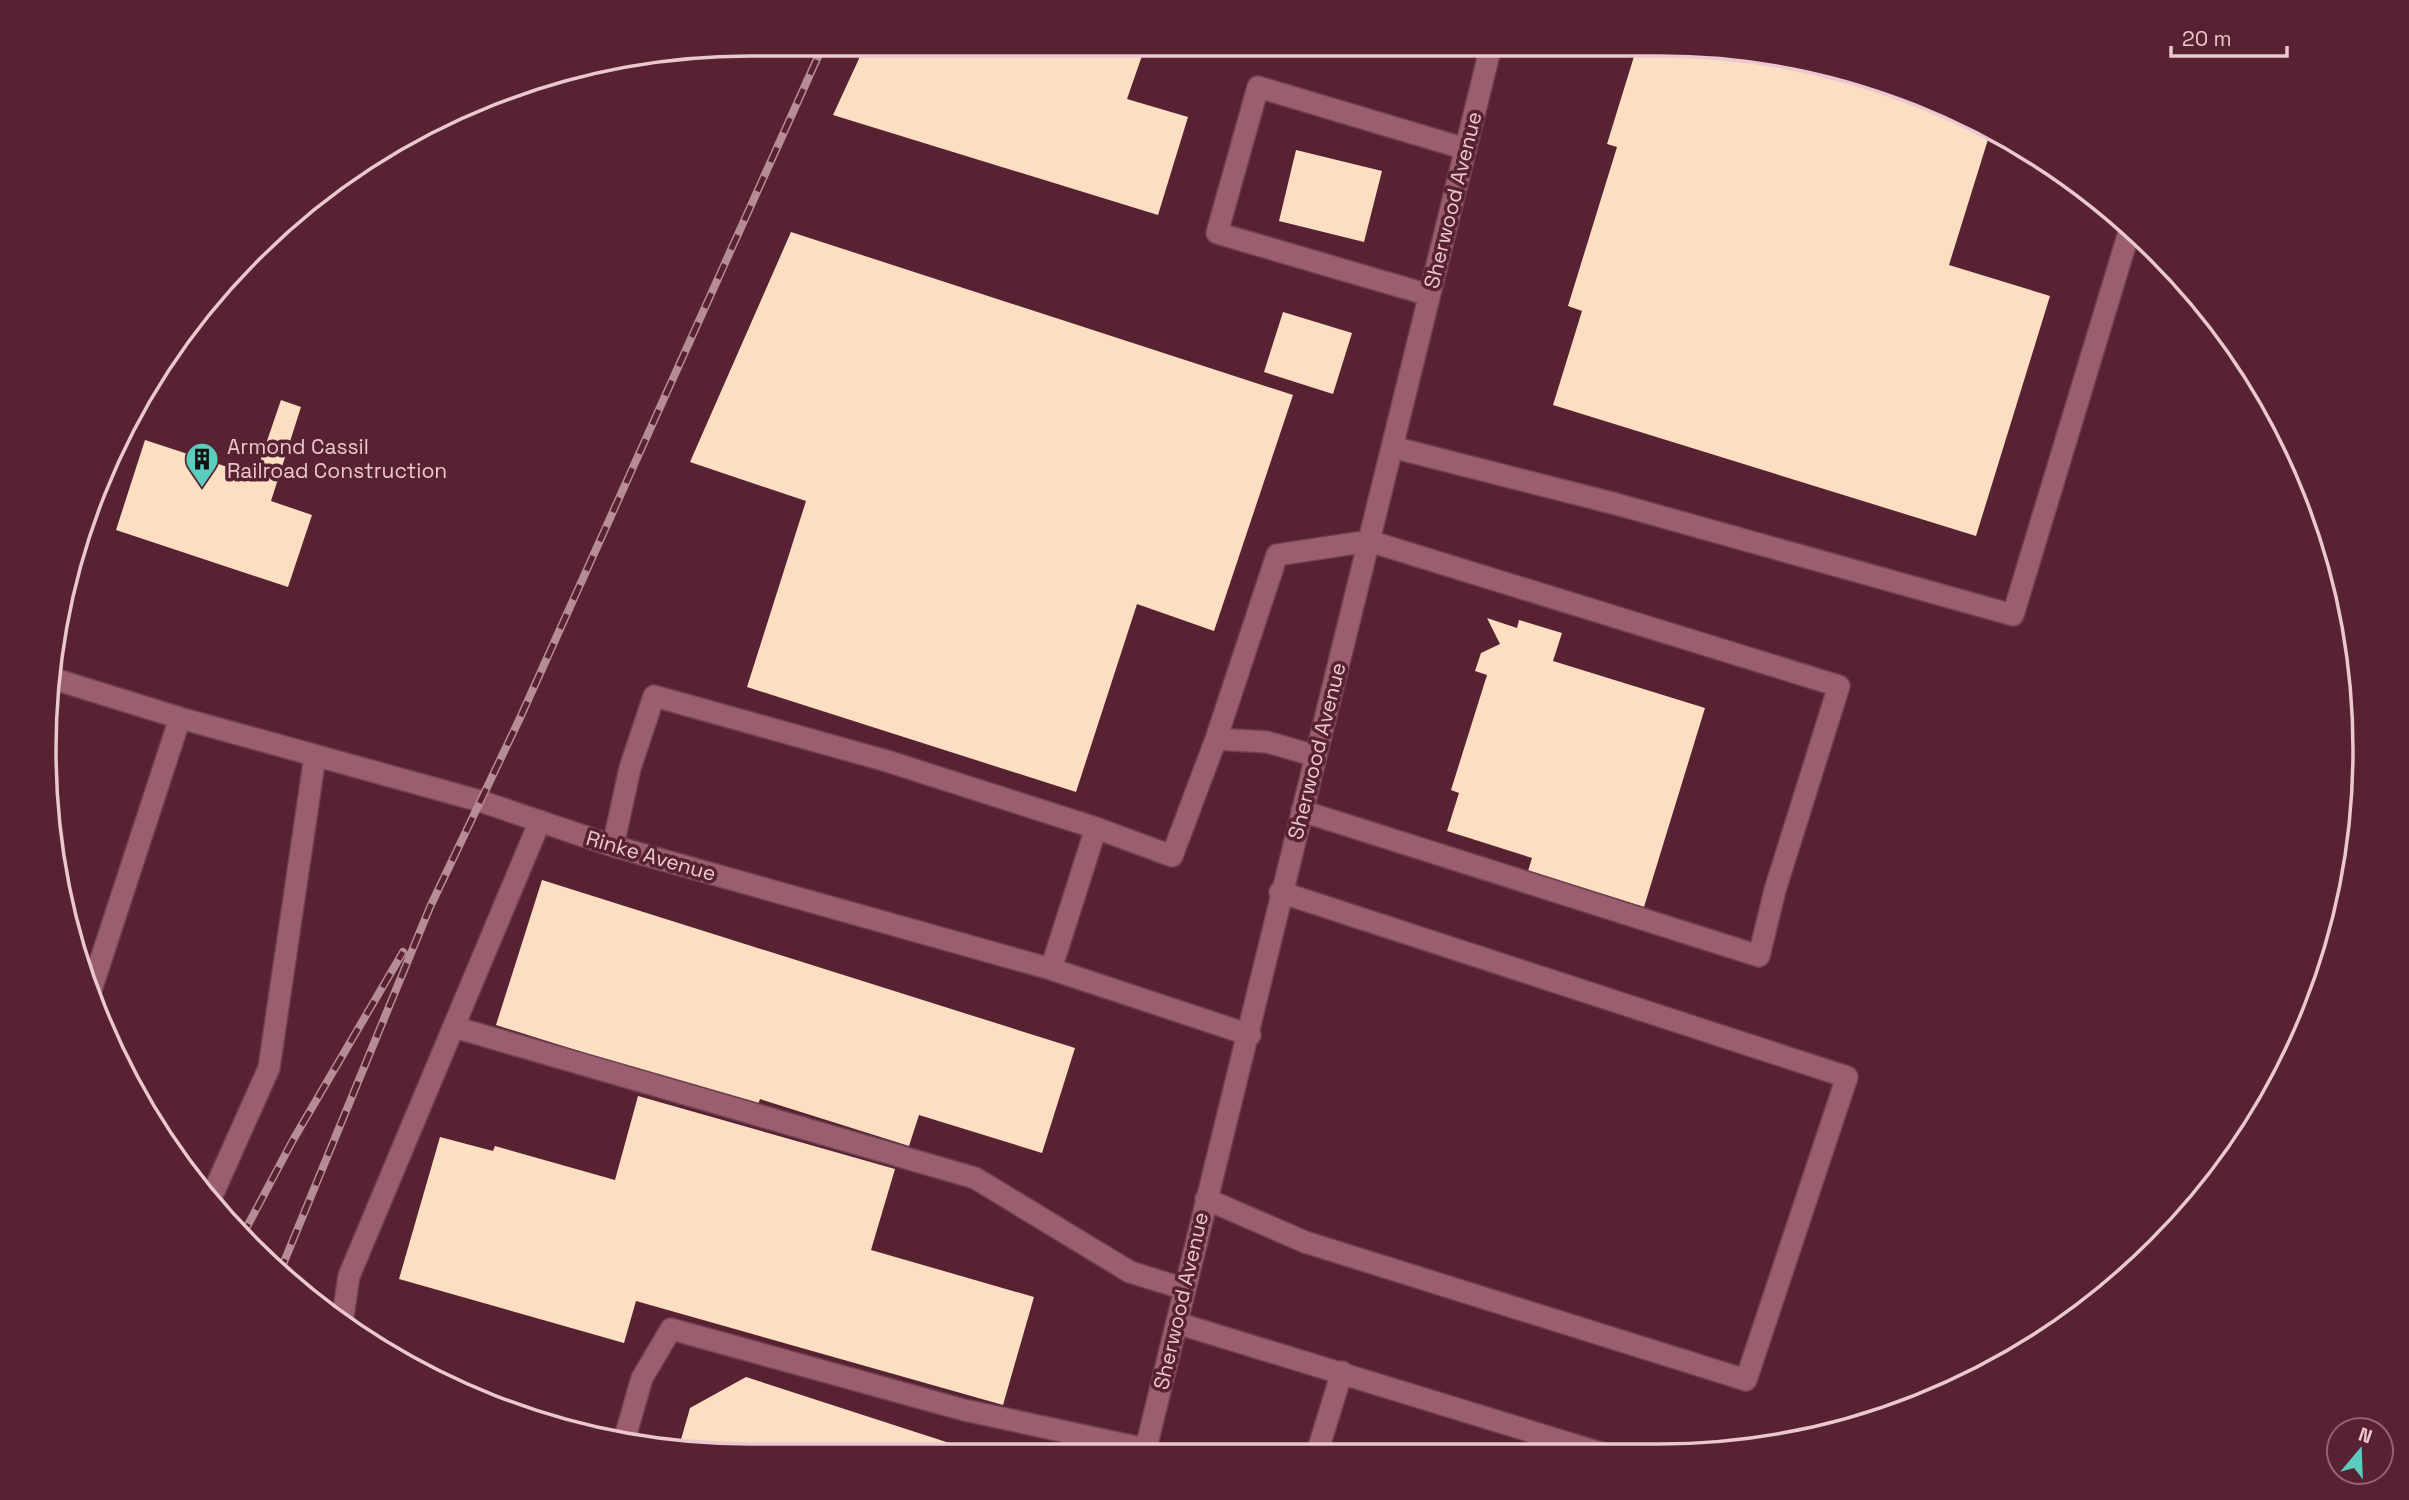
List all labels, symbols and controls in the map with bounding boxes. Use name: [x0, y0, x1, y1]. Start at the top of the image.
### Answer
scale bar: [2171, 14, 2286, 58]
text: 20 m: [2182, 25, 2232, 52]
street label: Sherwood Avenue: [1417, 109, 1488, 291]
place label: Armond Cassil Railroad Construction: [227, 433, 447, 484]
building icon: Armond Cassil Railroad Construction: [183, 440, 221, 489]
street label: Sherwood Avenue: [1281, 660, 1352, 842]
street label: Rinke Avenue: [583, 824, 719, 887]
street label: Sherwood Avenue: [1147, 1209, 1214, 1392]
north arrow: [2325, 1416, 2395, 1486]
text: N: [2355, 1422, 2375, 1449]

